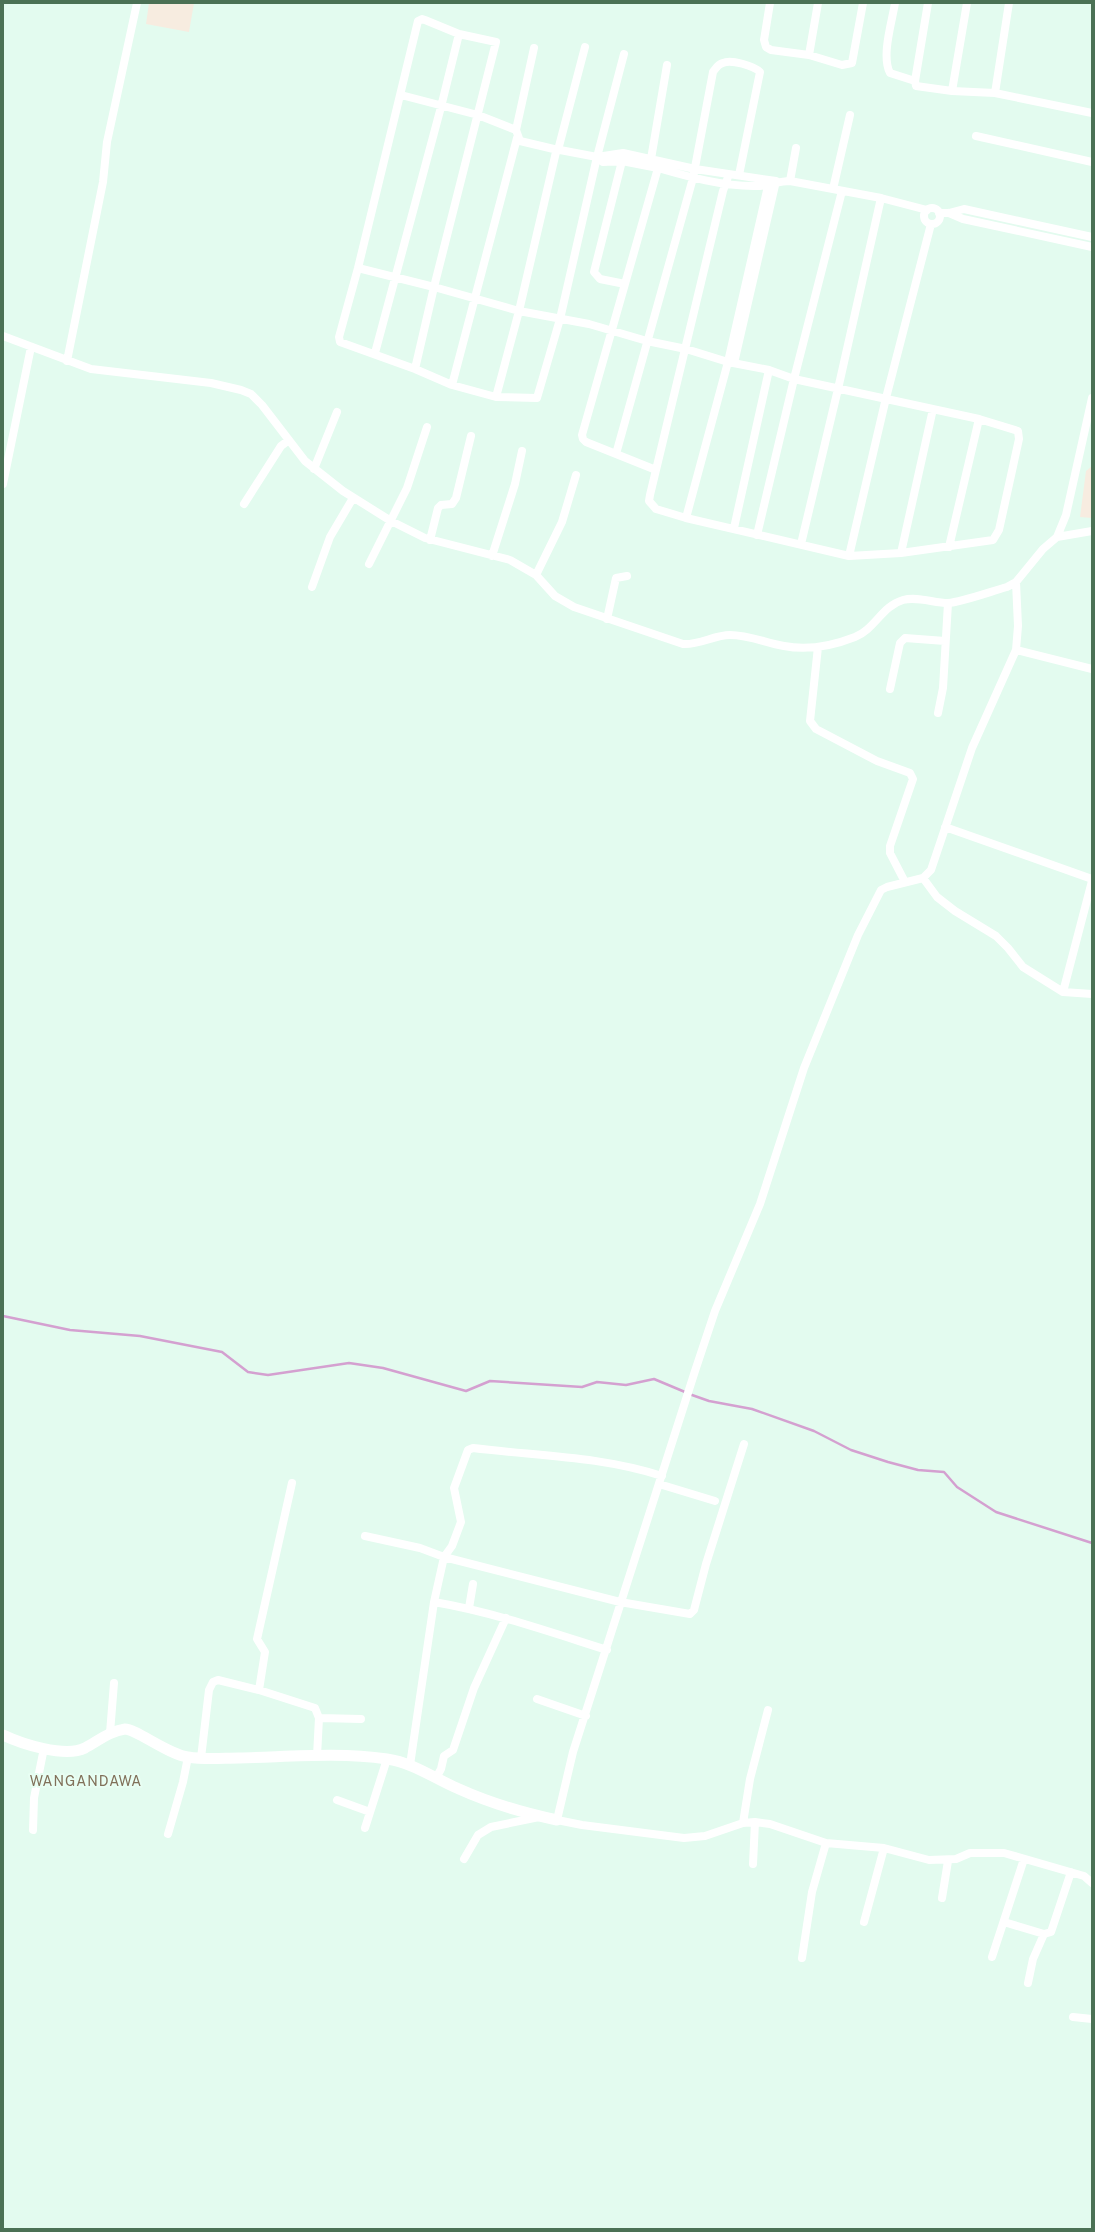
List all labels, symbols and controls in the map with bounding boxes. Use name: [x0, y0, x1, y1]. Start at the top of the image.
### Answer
district label: WANGANDAWA: [30, 1773, 142, 1789]

